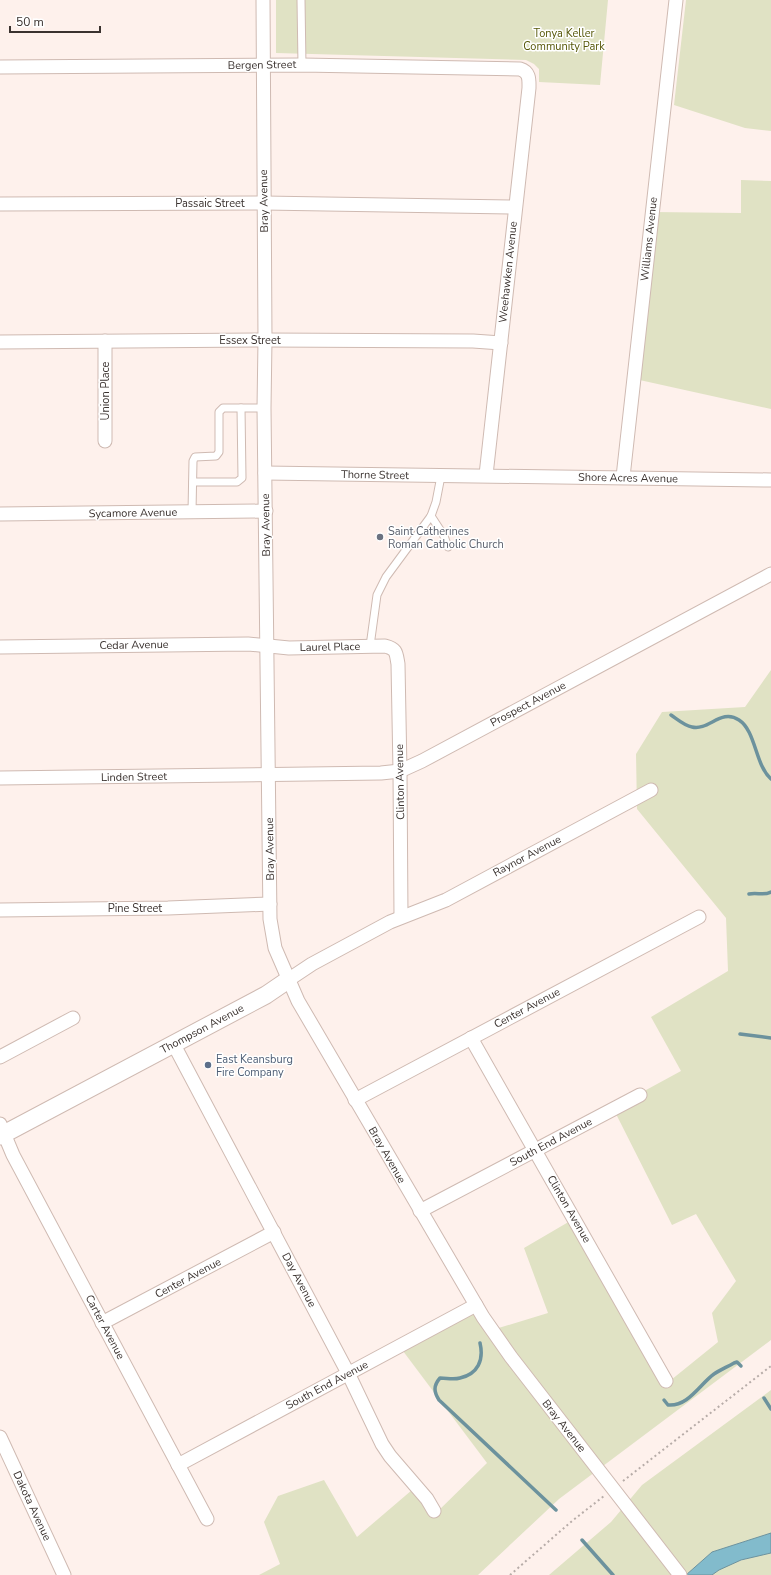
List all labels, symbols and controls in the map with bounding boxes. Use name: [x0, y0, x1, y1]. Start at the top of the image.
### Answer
scale bar: [10, 8, 100, 34]
text: 50 m: [16, 14, 44, 30]
park label: Tonya Keller Community Park: [523, 26, 605, 54]
street label: Bergen Street: [228, 57, 297, 73]
street label: Bray Avenue: [256, 169, 272, 233]
street label: Passaic Street: [175, 196, 245, 211]
street label: Williams Avenue: [637, 196, 661, 282]
street label: Weehawken Avenue: [495, 220, 521, 324]
street label: Essex Street: [219, 333, 281, 348]
street label: Union Place: [98, 361, 113, 420]
street label: Thorne Street: [341, 467, 409, 483]
street label: Shore Acres Avenue: [578, 470, 678, 486]
street label: Bray Avenue: [258, 493, 274, 557]
street label: Sycamore Avenue: [89, 505, 178, 521]
place label: Saint Catherines Roman Catholic Church: [388, 524, 504, 552]
marker: Saint Catherines Roman Catholic Church: [375, 532, 385, 542]
street label: Cedar Avenue: [99, 637, 169, 653]
street label: Laurel Place: [300, 639, 361, 655]
street label: Prospect Avenue: [488, 678, 569, 730]
street label: Clinton Avenue: [392, 744, 408, 820]
street label: Linden Street: [101, 769, 167, 785]
street label: Bray Avenue: [262, 817, 278, 881]
street label: Raynor Avenue: [490, 832, 564, 880]
street label: Pine Street: [108, 901, 162, 916]
street label: Center Avenue: [491, 984, 563, 1032]
street label: Thompson Avenue: [158, 1001, 247, 1057]
place label: East Keansburg Fire Company: [216, 1052, 293, 1080]
marker: East Keansburg Fire Company: [203, 1060, 213, 1070]
street label: South End Avenue: [507, 1114, 595, 1170]
street label: Bray Avenue: [365, 1124, 409, 1186]
street label: Clinton Avenue: [544, 1172, 595, 1246]
street label: Day Avenue: [278, 1250, 320, 1310]
street label: Center Avenue: [152, 1254, 224, 1302]
street label: Carter Avenue: [82, 1292, 128, 1362]
street label: South End Avenue: [283, 1357, 371, 1413]
street label: Bray Avenue: [539, 1397, 589, 1456]
street label: Dakota Avenue: [9, 1469, 55, 1543]

